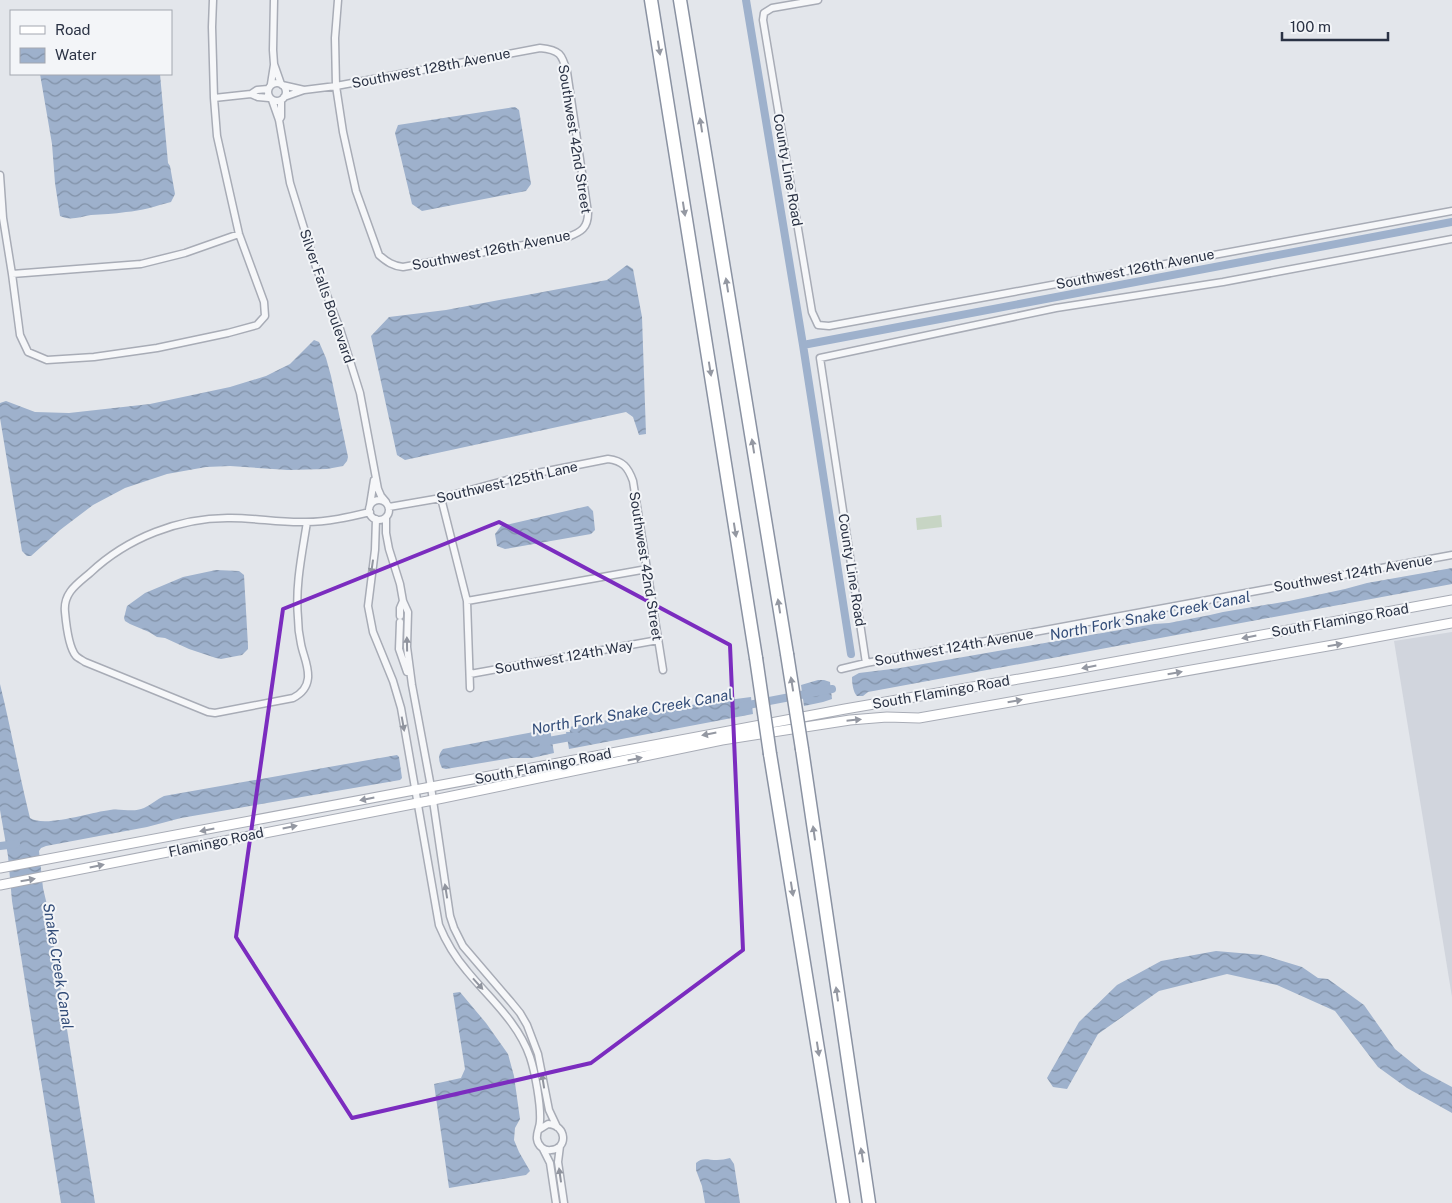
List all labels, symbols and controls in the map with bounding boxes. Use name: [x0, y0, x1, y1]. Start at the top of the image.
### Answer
legend: [10, 10, 172, 75]
scale bar: [1282, 10, 1388, 42]
text: 100 m: [1290, 18, 1331, 35]
text: Road: [55, 21, 91, 38]
one-way arrow: [655, 40, 663, 56]
street label: Southwest 128th Avenue: [350, 45, 512, 91]
text: Water: [55, 46, 97, 63]
street label: Southwest 42nd Street: [555, 63, 595, 215]
street label: County Line Road: [770, 113, 806, 227]
one-way arrow: [697, 116, 705, 132]
one-way arrow: [681, 201, 689, 217]
street label: Silver Falls Boulevard: [297, 227, 357, 365]
street label: Southwest 126th Avenue: [411, 227, 572, 273]
street label: Southwest 126th Avenue: [1055, 246, 1216, 292]
one-way arrow: [723, 277, 731, 293]
one-way arrow: [706, 362, 714, 378]
one-way arrow: [749, 437, 757, 453]
street label: Southwest 125th Lane: [435, 458, 579, 506]
street label: Southwest 42nd Street: [626, 490, 666, 642]
street label: County Line Road: [835, 512, 869, 628]
one-way arrow: [731, 522, 739, 538]
street label: Southwest 124th Avenue: [1272, 551, 1434, 595]
one-way arrow: [368, 560, 376, 576]
water label: North Fork Snake Creek Canal: [1048, 588, 1252, 643]
one-way arrow: [775, 598, 783, 614]
street label: South Flamingo Road: [1270, 600, 1410, 640]
street label: Southwest 124th Avenue: [873, 625, 1035, 669]
one-way arrow: [1241, 633, 1257, 641]
one-way arrow: [403, 636, 411, 652]
street label: Southwest 124th Way: [494, 637, 635, 677]
one-way arrow: [1327, 641, 1342, 649]
one-way arrow: [1081, 663, 1097, 671]
one-way arrow: [1167, 669, 1183, 677]
street label: South Flamingo Road: [871, 672, 1011, 712]
one-way arrow: [787, 676, 795, 692]
water label: North Fork Snake Creek Canal: [530, 685, 734, 738]
one-way arrow: [1007, 697, 1023, 705]
one-way arrow: [400, 716, 408, 732]
one-way arrow: [846, 716, 862, 724]
one-way arrow: [701, 731, 717, 739]
street label: South Flamingo Road: [473, 745, 613, 787]
one-way arrow: [627, 754, 643, 762]
one-way arrow: [358, 795, 374, 803]
one-way arrow: [283, 823, 298, 831]
street label: Flamingo Road: [167, 824, 265, 860]
one-way arrow: [810, 825, 818, 841]
one-way arrow: [199, 826, 215, 834]
one-way arrow: [89, 862, 105, 870]
one-way arrow: [20, 876, 35, 884]
one-way arrow: [789, 881, 797, 897]
one-way arrow: [442, 883, 450, 899]
water label: Snake Creek Canal: [40, 901, 77, 1030]
one-way arrow: [473, 978, 484, 991]
one-way arrow: [833, 986, 841, 1002]
one-way arrow: [815, 1042, 823, 1058]
one-way arrow: [539, 1072, 547, 1088]
one-way arrow: [857, 1146, 865, 1162]
one-way arrow: [555, 1166, 563, 1182]

